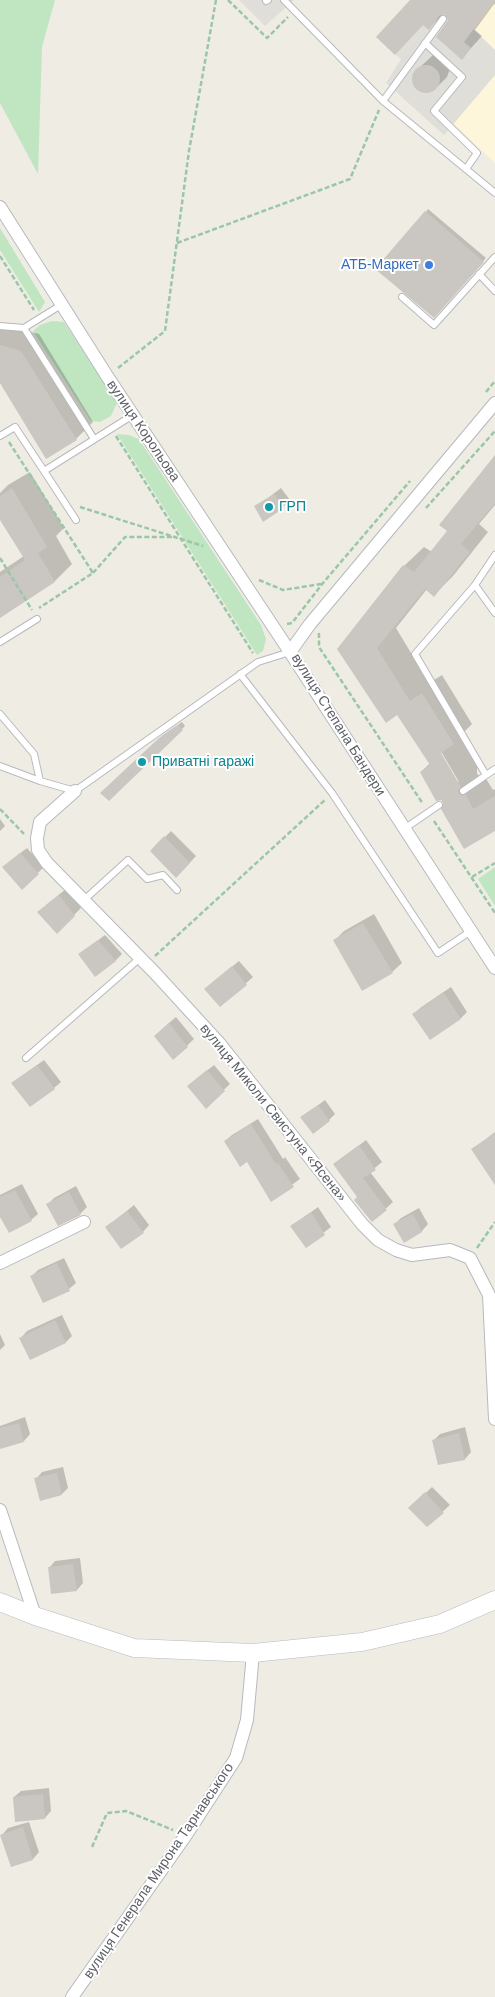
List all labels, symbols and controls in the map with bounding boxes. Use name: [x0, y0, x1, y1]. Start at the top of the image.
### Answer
place label: АТБ-Маркет: [341, 257, 419, 273]
marker: АТБ-Маркет: [423, 259, 435, 271]
street label: вулиця Корольова: [103, 377, 183, 485]
place label: ГРП: [279, 499, 306, 515]
marker: ГРП: [263, 501, 275, 513]
street label: вулиця Степана Бандери: [287, 651, 389, 799]
place label: Приватні гаражі: [152, 754, 254, 770]
marker: Приватні гаражі: [136, 756, 148, 768]
street label: вулиця Миколи Свистуна «Ясена»: [196, 1021, 350, 1205]
street label: вулиця Генерала Мирона Тарнавського: [80, 1760, 238, 1982]

